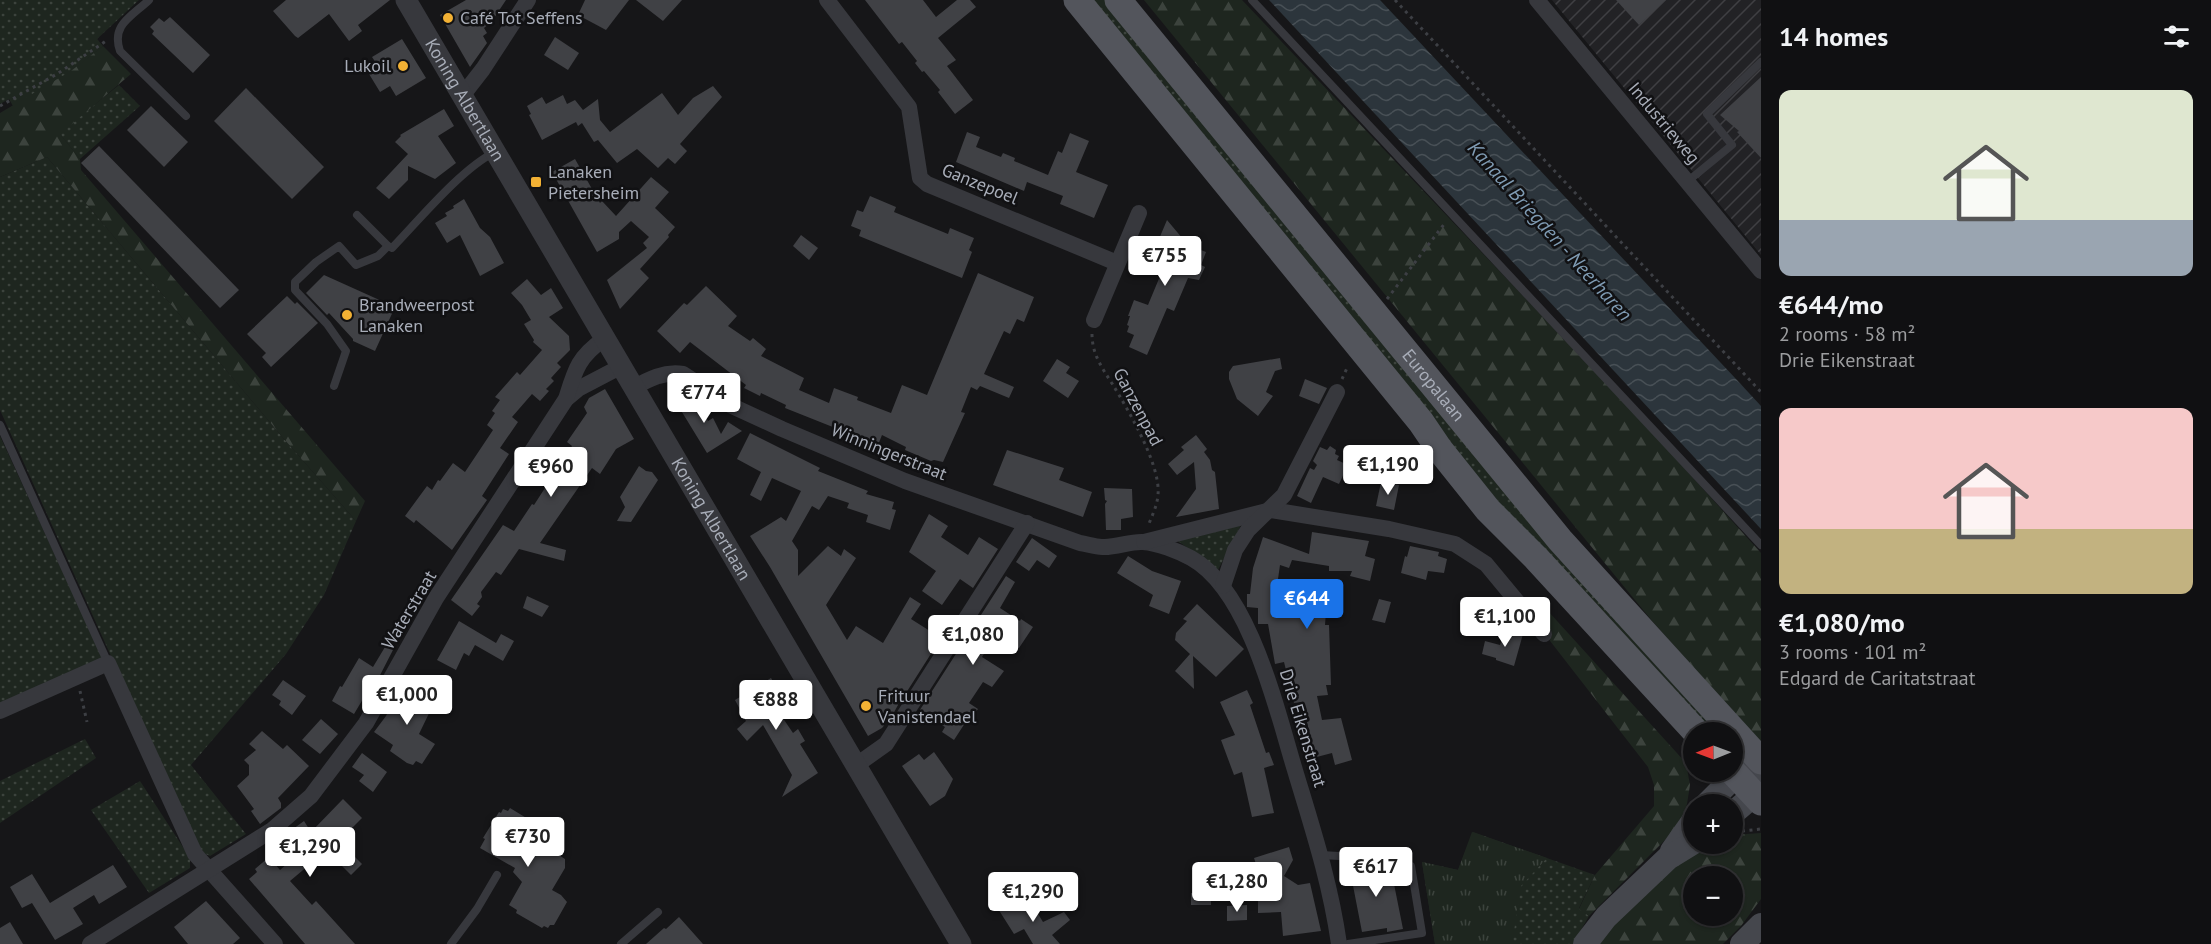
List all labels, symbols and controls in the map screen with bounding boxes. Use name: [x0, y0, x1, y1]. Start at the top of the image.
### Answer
place label: Café Tot Seffens: [460, 6, 583, 29]
marker: Café Tot Seffens: [441, 11, 455, 25]
text: 14 homes: [1779, 20, 1888, 53]
icon: filters: [2160, 20, 2193, 53]
street label: Koning Albertlaan: [420, 34, 510, 165]
place label: Lukoil: [344, 54, 392, 77]
marker: Lukoil: [396, 59, 410, 73]
street label: Industrieweg: [1624, 77, 1705, 168]
icon: home: [1932, 129, 2040, 237]
water label: Kanaal Briegden - Neerharen: [1462, 135, 1638, 327]
street label: Ganzepoel: [939, 158, 1022, 210]
place label: Lanaken Pietersheim: [548, 160, 639, 204]
marker: Lanaken Pietersheim: [529, 175, 543, 189]
pin: €755: [1129, 236, 1201, 287]
text: €755: [1142, 242, 1188, 268]
text: €644/mo: [1779, 288, 1883, 321]
place label: Brandweerpost Lanaken: [359, 293, 474, 337]
marker: Brandweerpost Lanaken: [340, 308, 354, 322]
text: 2 rooms · 58 m²: [1779, 321, 1915, 347]
street label: Europalaan: [1397, 344, 1470, 426]
text: Drie Eikenstraat: [1779, 347, 1915, 373]
street label: Ganzenpad: [1108, 364, 1169, 450]
pin: €774: [668, 373, 740, 424]
text: €774: [681, 379, 727, 405]
street label: Winningerstraat: [828, 418, 950, 485]
pin: €1,190: [1339, 445, 1437, 496]
pin: €960: [515, 447, 587, 498]
icon: home: [1932, 447, 2040, 555]
text: €1,190: [1357, 451, 1419, 477]
text: €960: [528, 453, 574, 479]
street label: Koning Albertlaan: [666, 453, 757, 584]
street label: Waterstraat: [376, 566, 441, 653]
pin: €644: [1271, 579, 1343, 630]
text: €644: [1284, 585, 1330, 611]
pin: €1,100: [1456, 597, 1554, 648]
text: €1,100: [1474, 603, 1536, 629]
text: €1,080/mo: [1779, 606, 1905, 639]
pin: €1,080: [924, 615, 1022, 666]
text: €1,080: [942, 621, 1004, 647]
text: 3 rooms · 101 m²: [1779, 639, 1926, 665]
text: Edgard de Caritatstraat: [1779, 665, 1976, 691]
street label: Drie Eikenstraat: [1275, 666, 1332, 790]
pin: €1,000: [358, 675, 456, 726]
pin: €888: [740, 680, 812, 731]
text: €1,000: [376, 681, 438, 707]
place label: Frituur Vanistendael: [877, 684, 977, 728]
text: €888: [753, 686, 799, 712]
marker: Frituur Vanistendael: [859, 699, 873, 713]
north arrow: [1683, 722, 1743, 782]
map controls: [1683, 722, 1743, 926]
button: +: [1683, 794, 1743, 854]
pin: €730: [492, 817, 564, 868]
text: €730: [505, 823, 551, 849]
pin: €1,290: [261, 827, 359, 878]
text: €1,290: [279, 833, 341, 859]
pin: €617: [1340, 847, 1412, 898]
text: €617: [1353, 853, 1399, 879]
pin: €1,280: [1188, 862, 1286, 913]
button: −: [1683, 866, 1743, 926]
text: €1,280: [1206, 868, 1268, 894]
pin: €1,290: [984, 872, 1082, 923]
text: €1,290: [1002, 878, 1064, 904]

